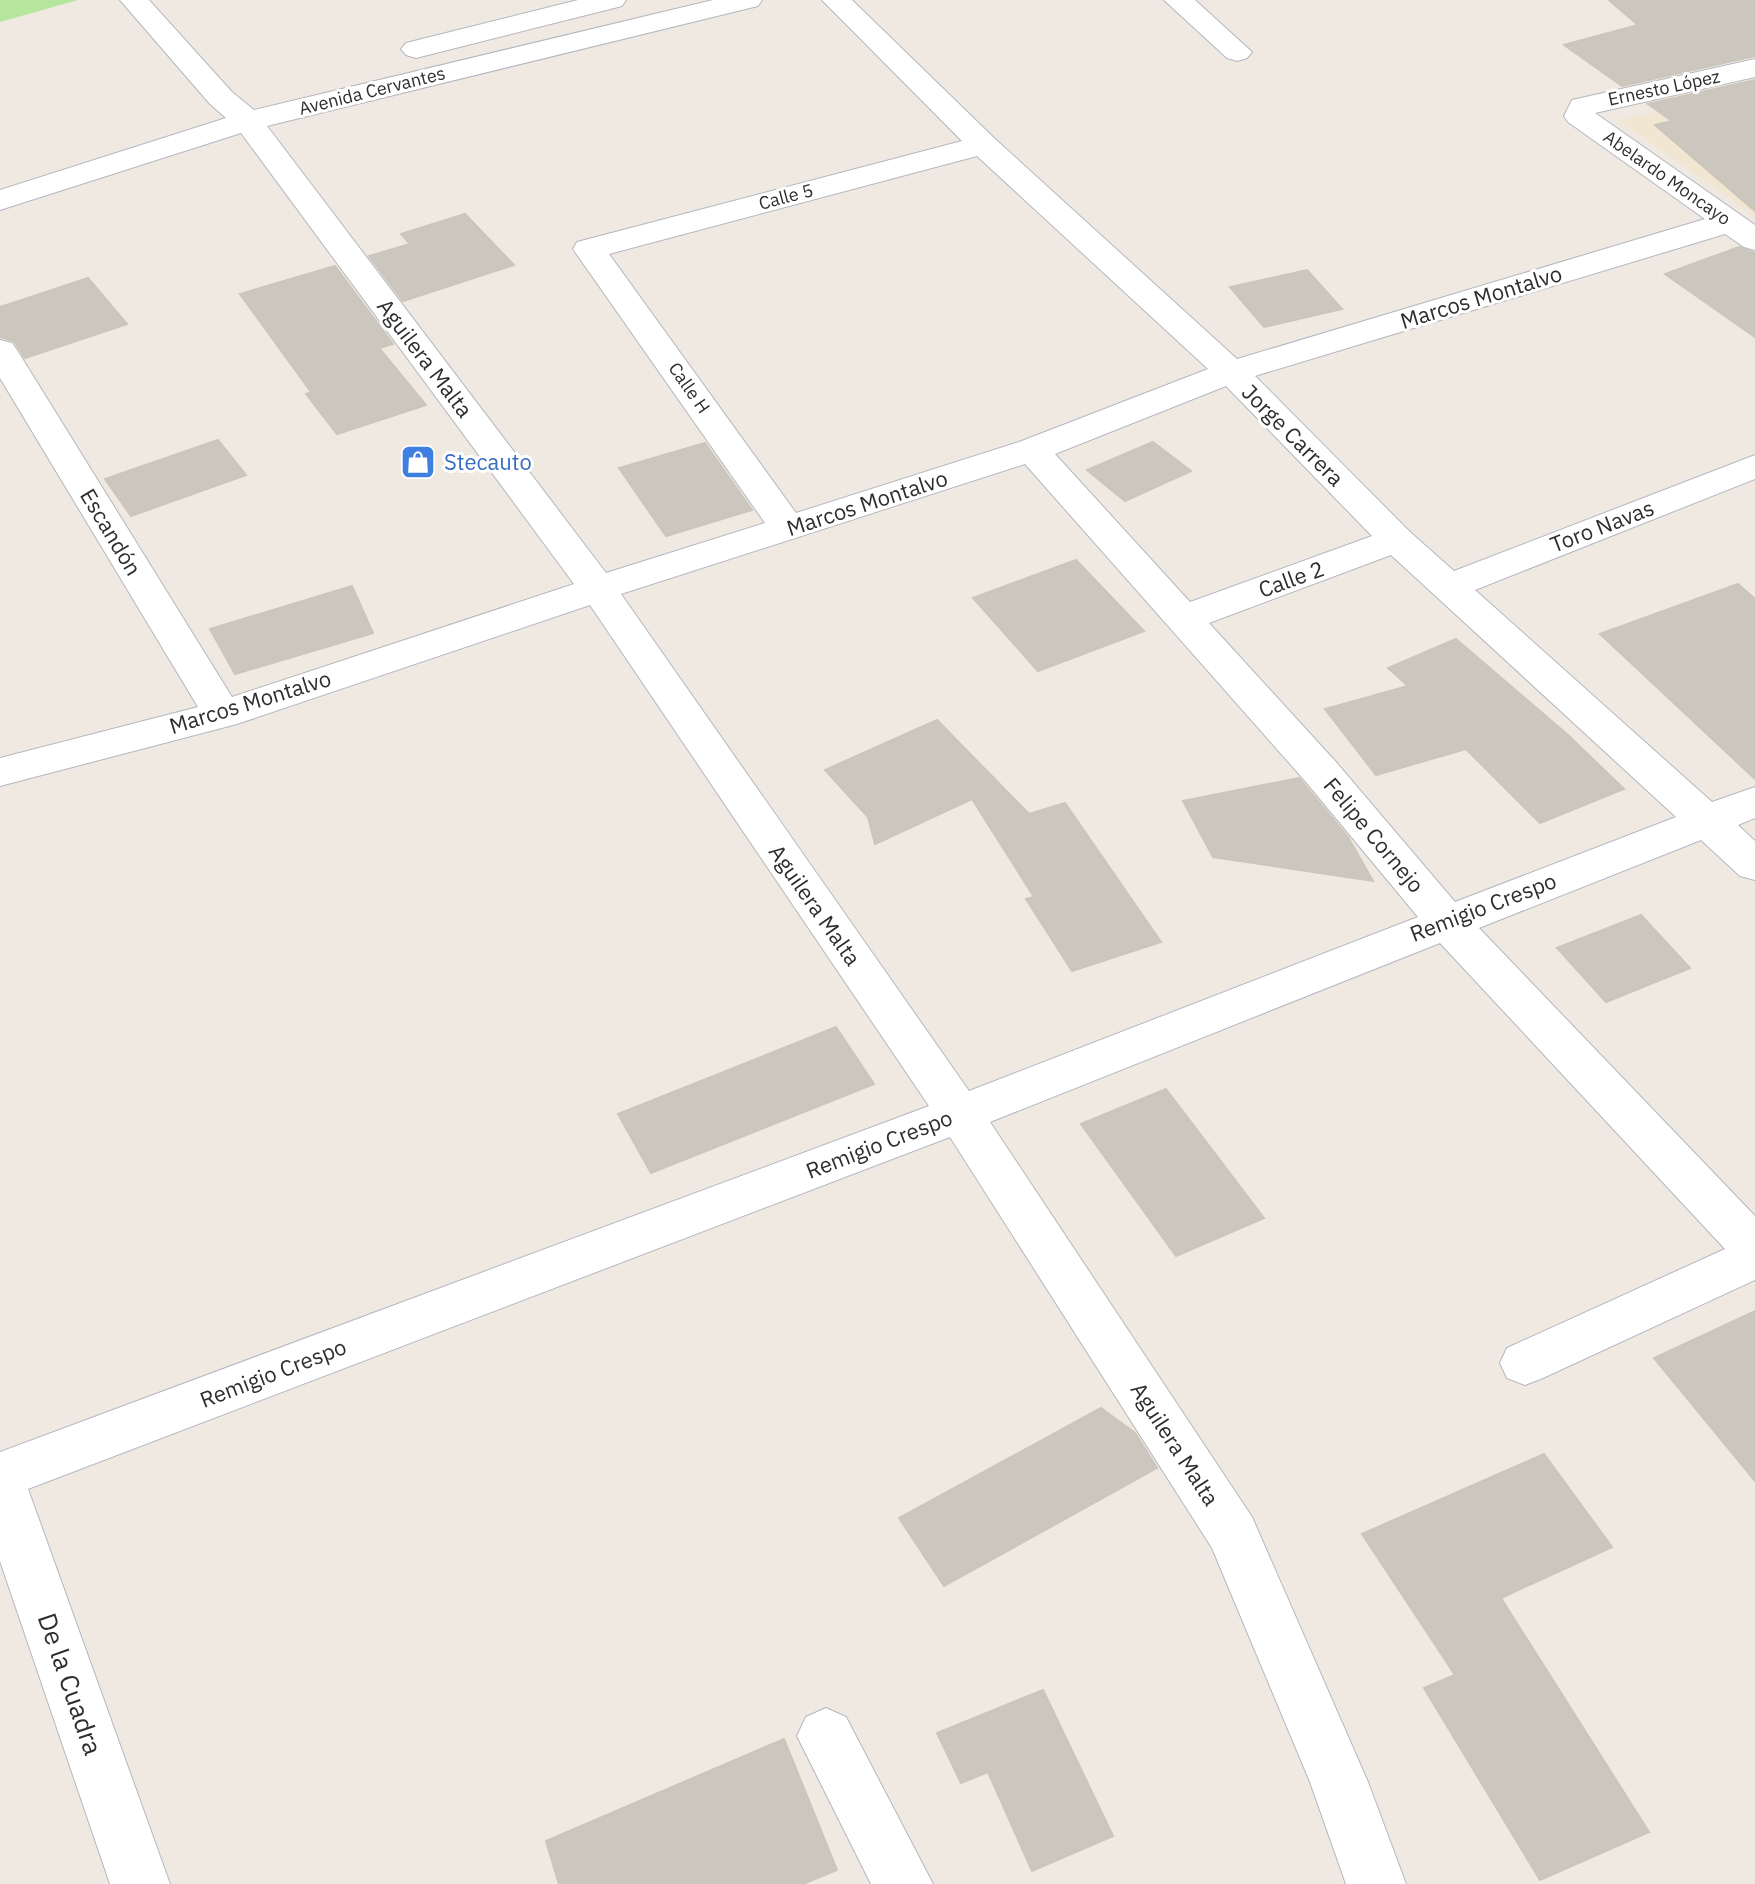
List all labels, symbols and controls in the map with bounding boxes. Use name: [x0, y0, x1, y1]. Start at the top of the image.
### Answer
street label: Avenida Cervantes: [296, 61, 447, 120]
street label: Ernesto López: [1606, 64, 1722, 111]
street label: Abelardo Moncayo: [1599, 125, 1735, 230]
street label: Calle 5: [756, 178, 816, 215]
street label: Marcos Montalvo: [1396, 258, 1565, 335]
street label: Aguilera Malta: [371, 292, 480, 423]
street label: Calle H: [664, 358, 715, 418]
street label: Jorge Carrera: [1236, 377, 1351, 492]
shop icon: Stecauto: [399, 443, 437, 481]
place label: Stecauto: [444, 447, 532, 476]
street label: Marcos Montalvo: [783, 463, 951, 542]
street label: Escandón: [74, 483, 149, 581]
street label: Toro Navas: [1546, 492, 1658, 559]
street label: Calle 2: [1254, 553, 1328, 604]
street label: Marcos Montalvo: [165, 663, 334, 740]
street label: Felipe Cornejo: [1318, 771, 1431, 898]
street label: Aguilera Malta: [763, 838, 868, 971]
street label: Remigio Crespo: [1405, 865, 1560, 948]
street label: Remigio Crespo: [801, 1102, 956, 1185]
street label: Remigio Crespo: [195, 1331, 350, 1414]
street label: Aguilera Malta: [1125, 1376, 1226, 1511]
street label: De la Cuadra: [31, 1608, 111, 1759]

